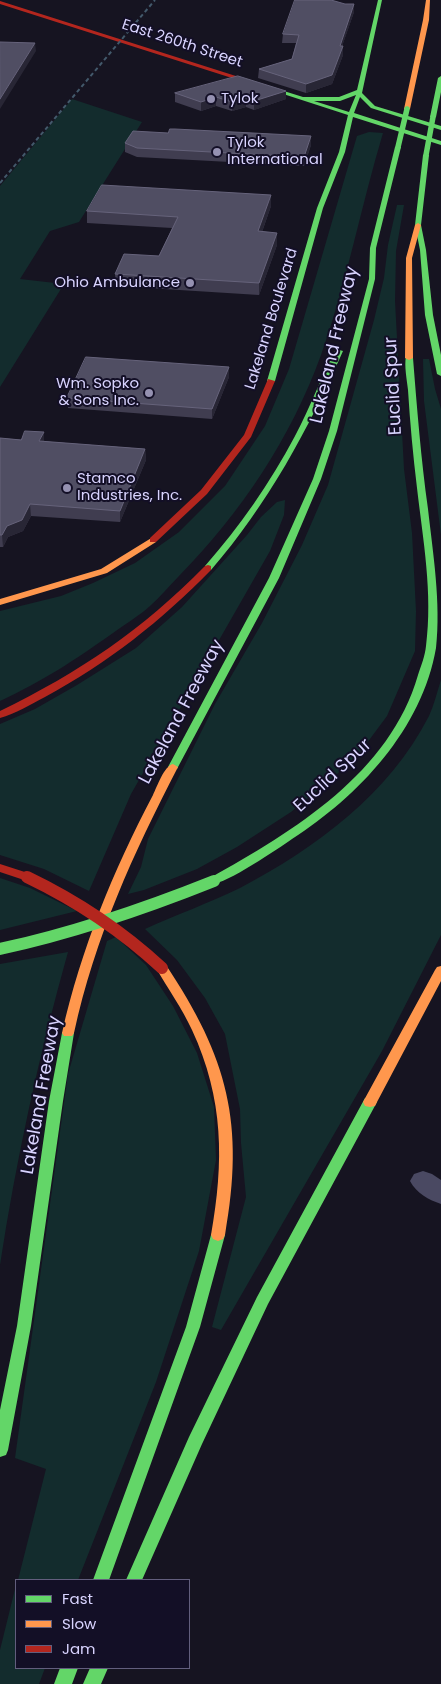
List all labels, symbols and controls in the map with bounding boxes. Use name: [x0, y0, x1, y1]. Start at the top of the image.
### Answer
street label: East 260th Street: [119, 16, 245, 72]
place label: Tylok: [221, 90, 259, 108]
marker: Tylok: [205, 93, 217, 105]
place label: Tylok International: [227, 134, 323, 169]
marker: Tylok International: [211, 146, 223, 158]
street label: Lakeland Boulevard: [242, 246, 302, 392]
street label: Lakeland Freeway: [306, 264, 364, 426]
place label: Ohio Ambulance: [54, 274, 180, 292]
marker: Ohio Ambulance: [184, 277, 196, 289]
street label: Euclid Spur: [381, 336, 407, 436]
place label: Wm. Sopko & Sons Inc.: [56, 375, 139, 410]
marker: Wm. Sopko & Sons Inc.: [143, 387, 155, 399]
place label: Stamco Industries, Inc.: [77, 470, 182, 505]
marker: Stamco Industries, Inc.: [61, 482, 73, 494]
street label: Lakeland Freeway: [135, 636, 229, 788]
street label: Euclid Spur: [290, 735, 376, 817]
street label: Lakeland Freeway: [17, 1014, 67, 1176]
legend: [15, 1579, 190, 1669]
text: Fast: [62, 1588, 93, 1609]
text: Slow: [62, 1613, 96, 1634]
text: Jam: [62, 1638, 96, 1659]

